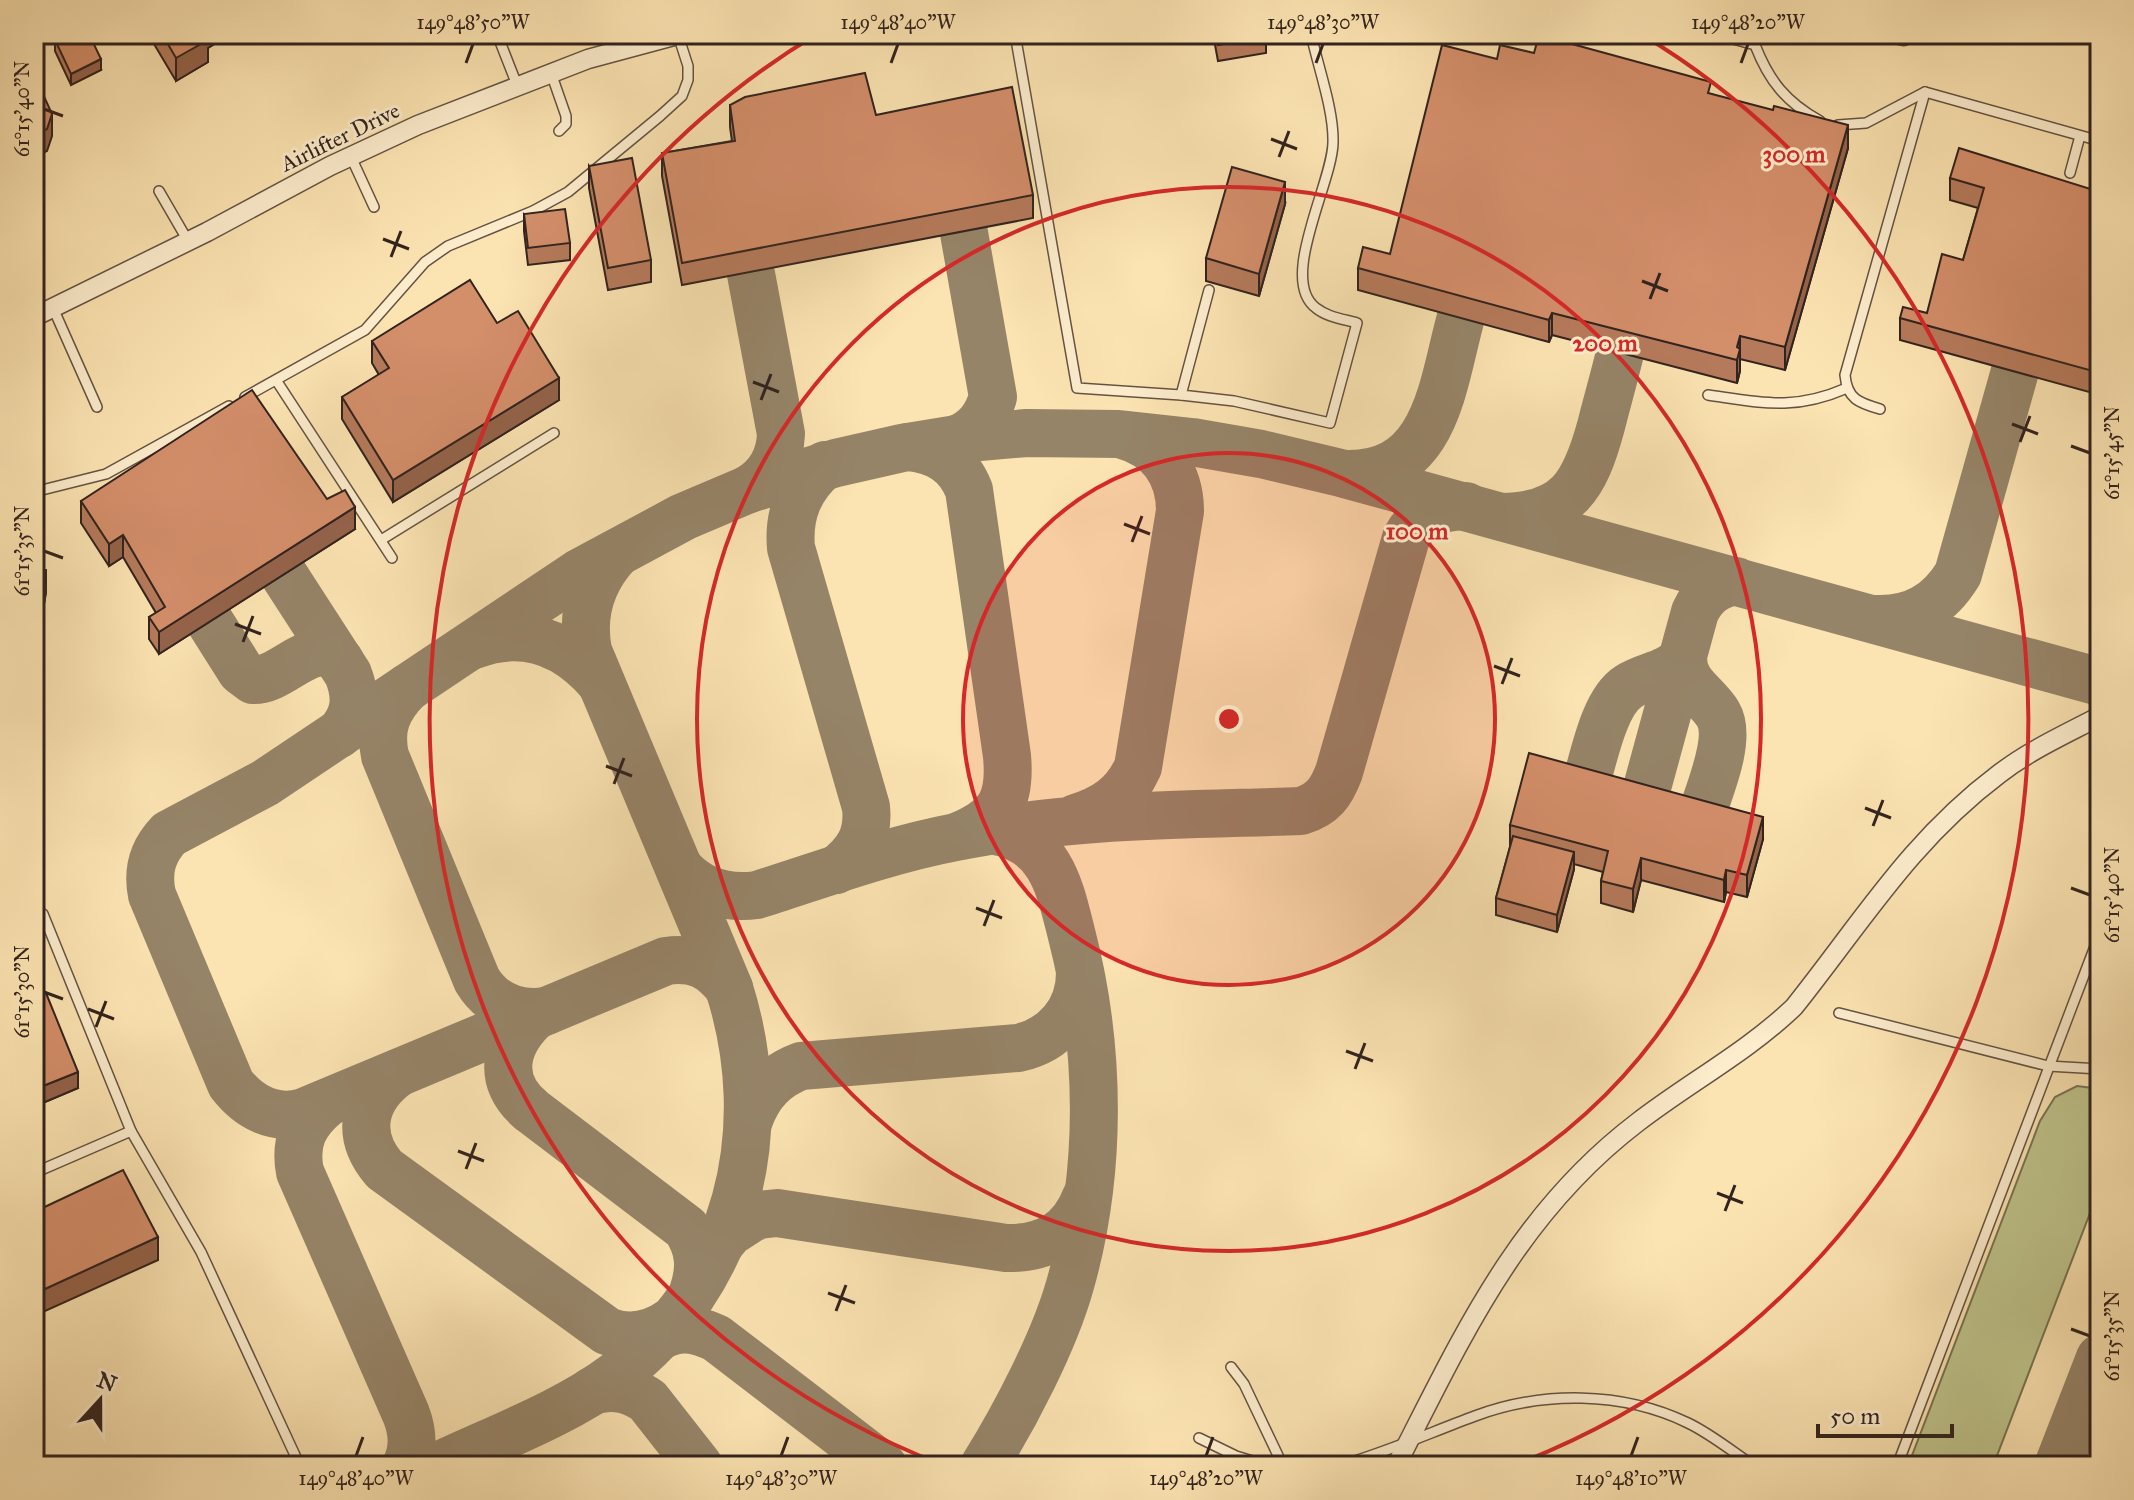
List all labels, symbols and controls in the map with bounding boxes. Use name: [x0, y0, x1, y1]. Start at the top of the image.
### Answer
text: 149°48'50"W: [416, 10, 531, 34]
text: 149°48'40"W: [841, 10, 956, 34]
text: 149°48'30"W: [1267, 10, 1380, 34]
text: 149°48'20"W: [1691, 10, 1806, 34]
text: 61°15'40"N: [10, 61, 34, 157]
street label: Airlifter Drive: [275, 97, 404, 178]
text: 300 m: [1763, 139, 1826, 169]
text: 200 m: [1572, 328, 1638, 358]
text: 61°15'45"N: [2100, 406, 2124, 500]
text: 61°15'35"N: [10, 506, 34, 596]
text: 100 m: [1386, 516, 1449, 546]
centre of rings: [1215, 705, 1243, 733]
text: 61°15'40"N: [2100, 847, 2124, 943]
text: 61°15'30"N: [10, 945, 34, 1039]
text: 61°15'35"N: [2100, 1291, 2124, 1381]
north arrow: [60, 1360, 140, 1440]
text: N: [93, 1366, 121, 1398]
scale bar: [1818, 1388, 1952, 1438]
text: 50 m: [1830, 1401, 1880, 1431]
text: 149°48'40"W: [299, 1466, 414, 1490]
text: 149°48'30"W: [725, 1466, 838, 1490]
text: 149°48'20"W: [1149, 1466, 1264, 1490]
text: 149°48'10"W: [1575, 1466, 1688, 1490]

